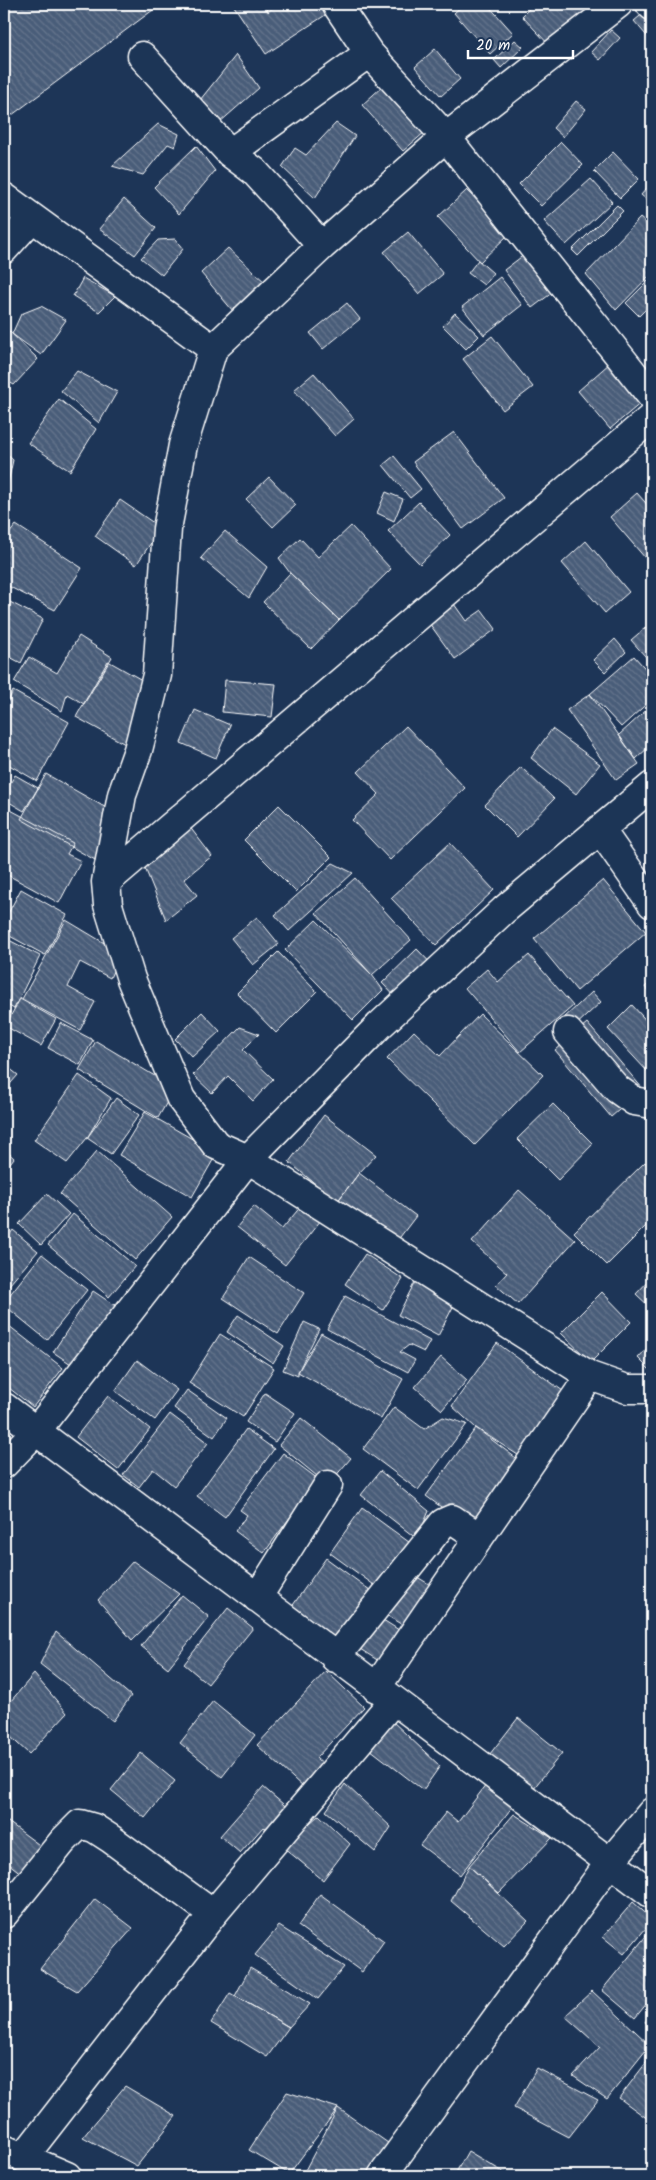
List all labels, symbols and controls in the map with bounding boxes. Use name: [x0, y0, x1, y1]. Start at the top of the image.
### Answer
scale bar: [468, 28, 574, 60]
text: 20 m: [476, 34, 510, 58]

